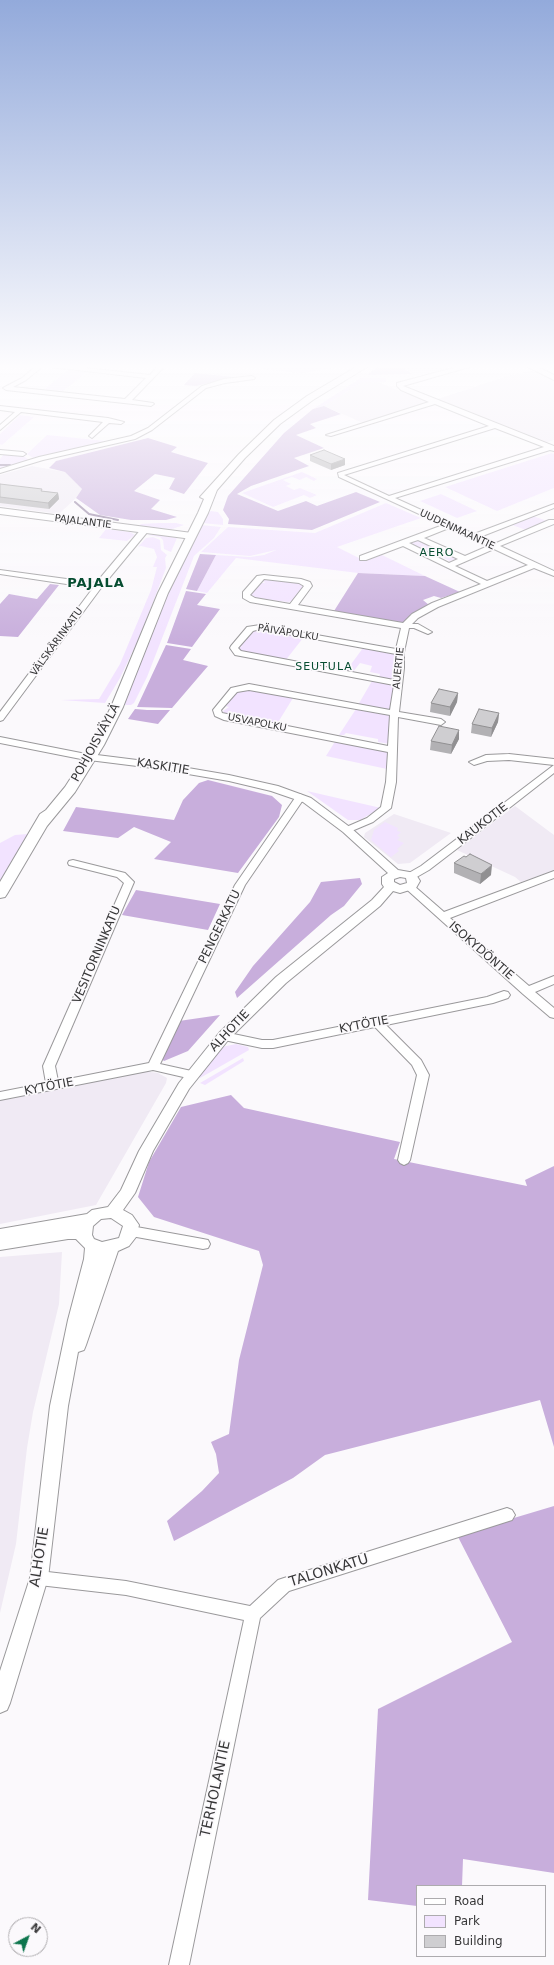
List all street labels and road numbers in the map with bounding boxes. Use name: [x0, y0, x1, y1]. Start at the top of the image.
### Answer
street label: UUDENMAANTIE: [417, 507, 497, 553]
street label: PAJALANTIE: [54, 513, 112, 531]
street label: VÄLSKÄRINKATU: [28, 606, 86, 678]
street label: PÄIVÄPOLKU: [257, 622, 319, 644]
street label: AUERTIE: [391, 646, 407, 690]
street label: POHJOISVÄYLÄ: [69, 701, 123, 785]
street label: USVAPOLKU: [227, 711, 287, 735]
street label: KASKITIE: [136, 756, 190, 778]
street label: KAUKOTIE: [455, 800, 511, 848]
street label: PENGERKATU: [196, 888, 244, 966]
street label: VESITORNINKATU: [70, 904, 124, 1006]
street label: ISOKYDÖNTIE: [446, 919, 516, 983]
street label: ALHOTIE: [207, 1007, 253, 1055]
street label: KYTÖTIE: [338, 1013, 390, 1037]
street label: KYTÖTIE: [23, 1075, 75, 1099]
street label: ALHOTIE: [27, 1526, 53, 1588]
street label: TALONKATU: [287, 1551, 371, 1591]
street label: TERHOLANTIE: [198, 1739, 234, 1839]

